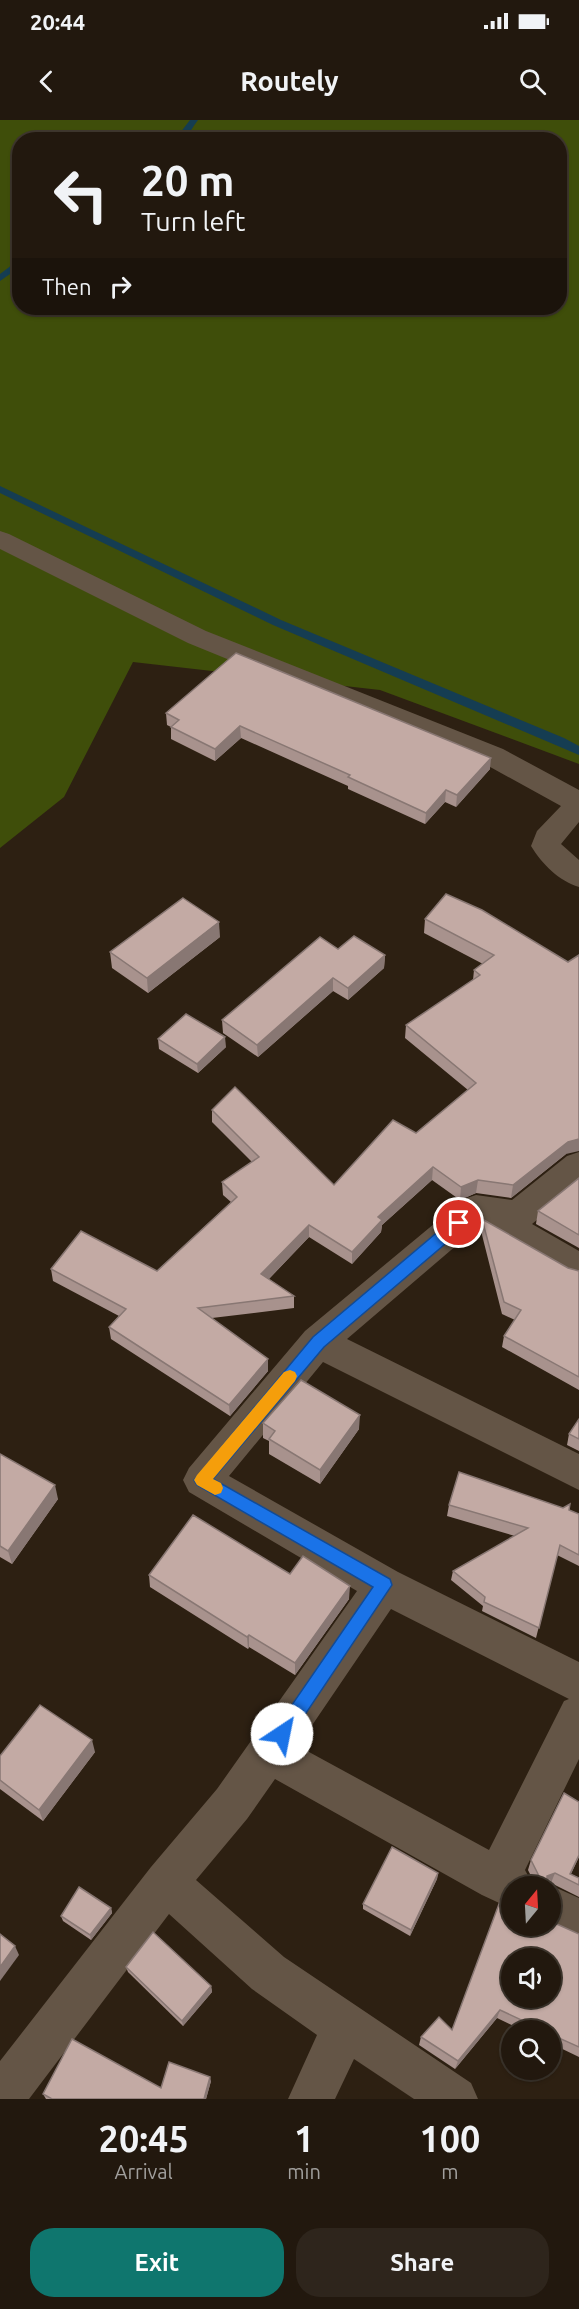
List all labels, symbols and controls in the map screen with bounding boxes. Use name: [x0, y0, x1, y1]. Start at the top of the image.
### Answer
text: 20:44: [30, 9, 85, 34]
icon: back: [30, 65, 63, 98]
icon: search: [516, 65, 549, 98]
text: Routely: [240, 66, 339, 96]
icon: left: [42, 156, 120, 234]
text: 20 m: [141, 157, 235, 204]
text: Turn left: [141, 206, 245, 236]
icon: right: [104, 270, 137, 303]
text: Then: [42, 274, 92, 299]
pin: [433, 1197, 484, 1248]
icon: arrive: [442, 1206, 475, 1239]
position arrow: [250, 1702, 314, 1766]
north arrow: [501, 1876, 561, 1936]
map controls: [501, 1876, 561, 2080]
button: sound: [501, 1948, 561, 2008]
button: search: [501, 2020, 561, 2080]
text: 20:45: [99, 2118, 189, 2159]
text: 1: [294, 2118, 314, 2159]
text: 100: [419, 2118, 480, 2159]
text: Arrival: [115, 2160, 173, 2183]
text: min: [287, 2160, 321, 2183]
text: m: [441, 2160, 459, 2183]
button: Exit: [30, 2228, 284, 2297]
button: Share: [296, 2228, 549, 2297]

